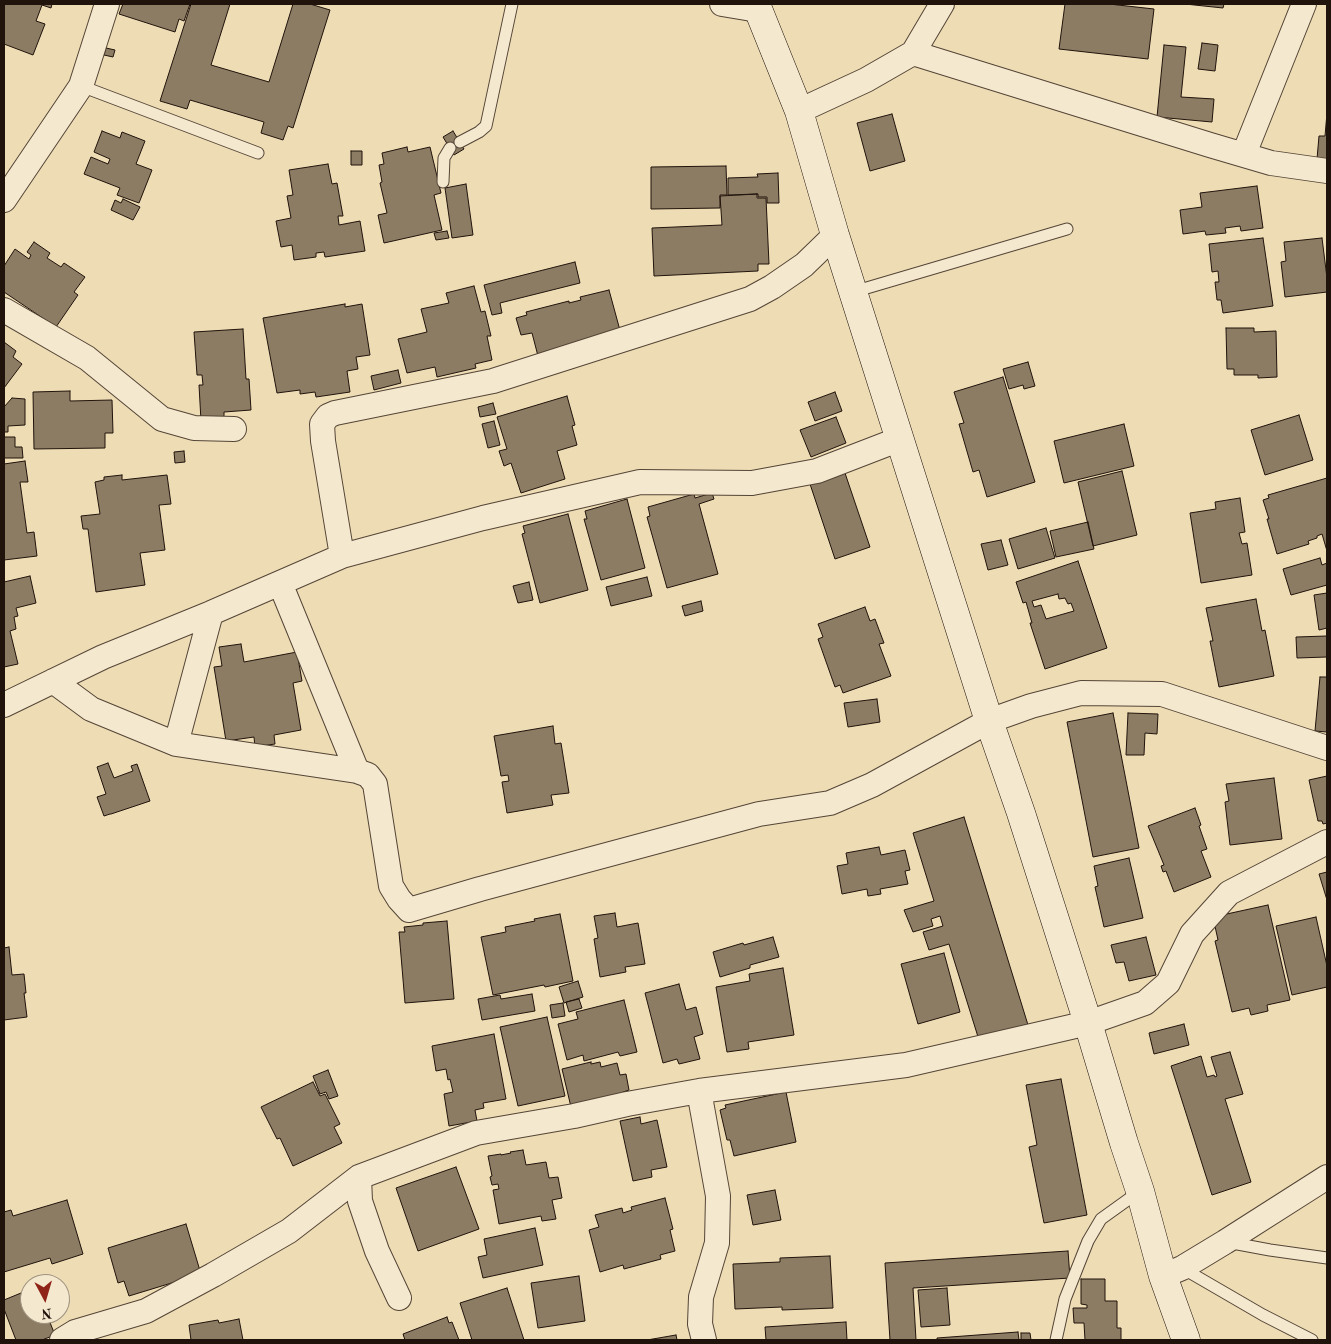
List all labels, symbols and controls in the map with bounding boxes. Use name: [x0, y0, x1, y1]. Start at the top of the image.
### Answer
north arrow: [20, 1274, 70, 1324]
text: N: [40, 1305, 53, 1320]

